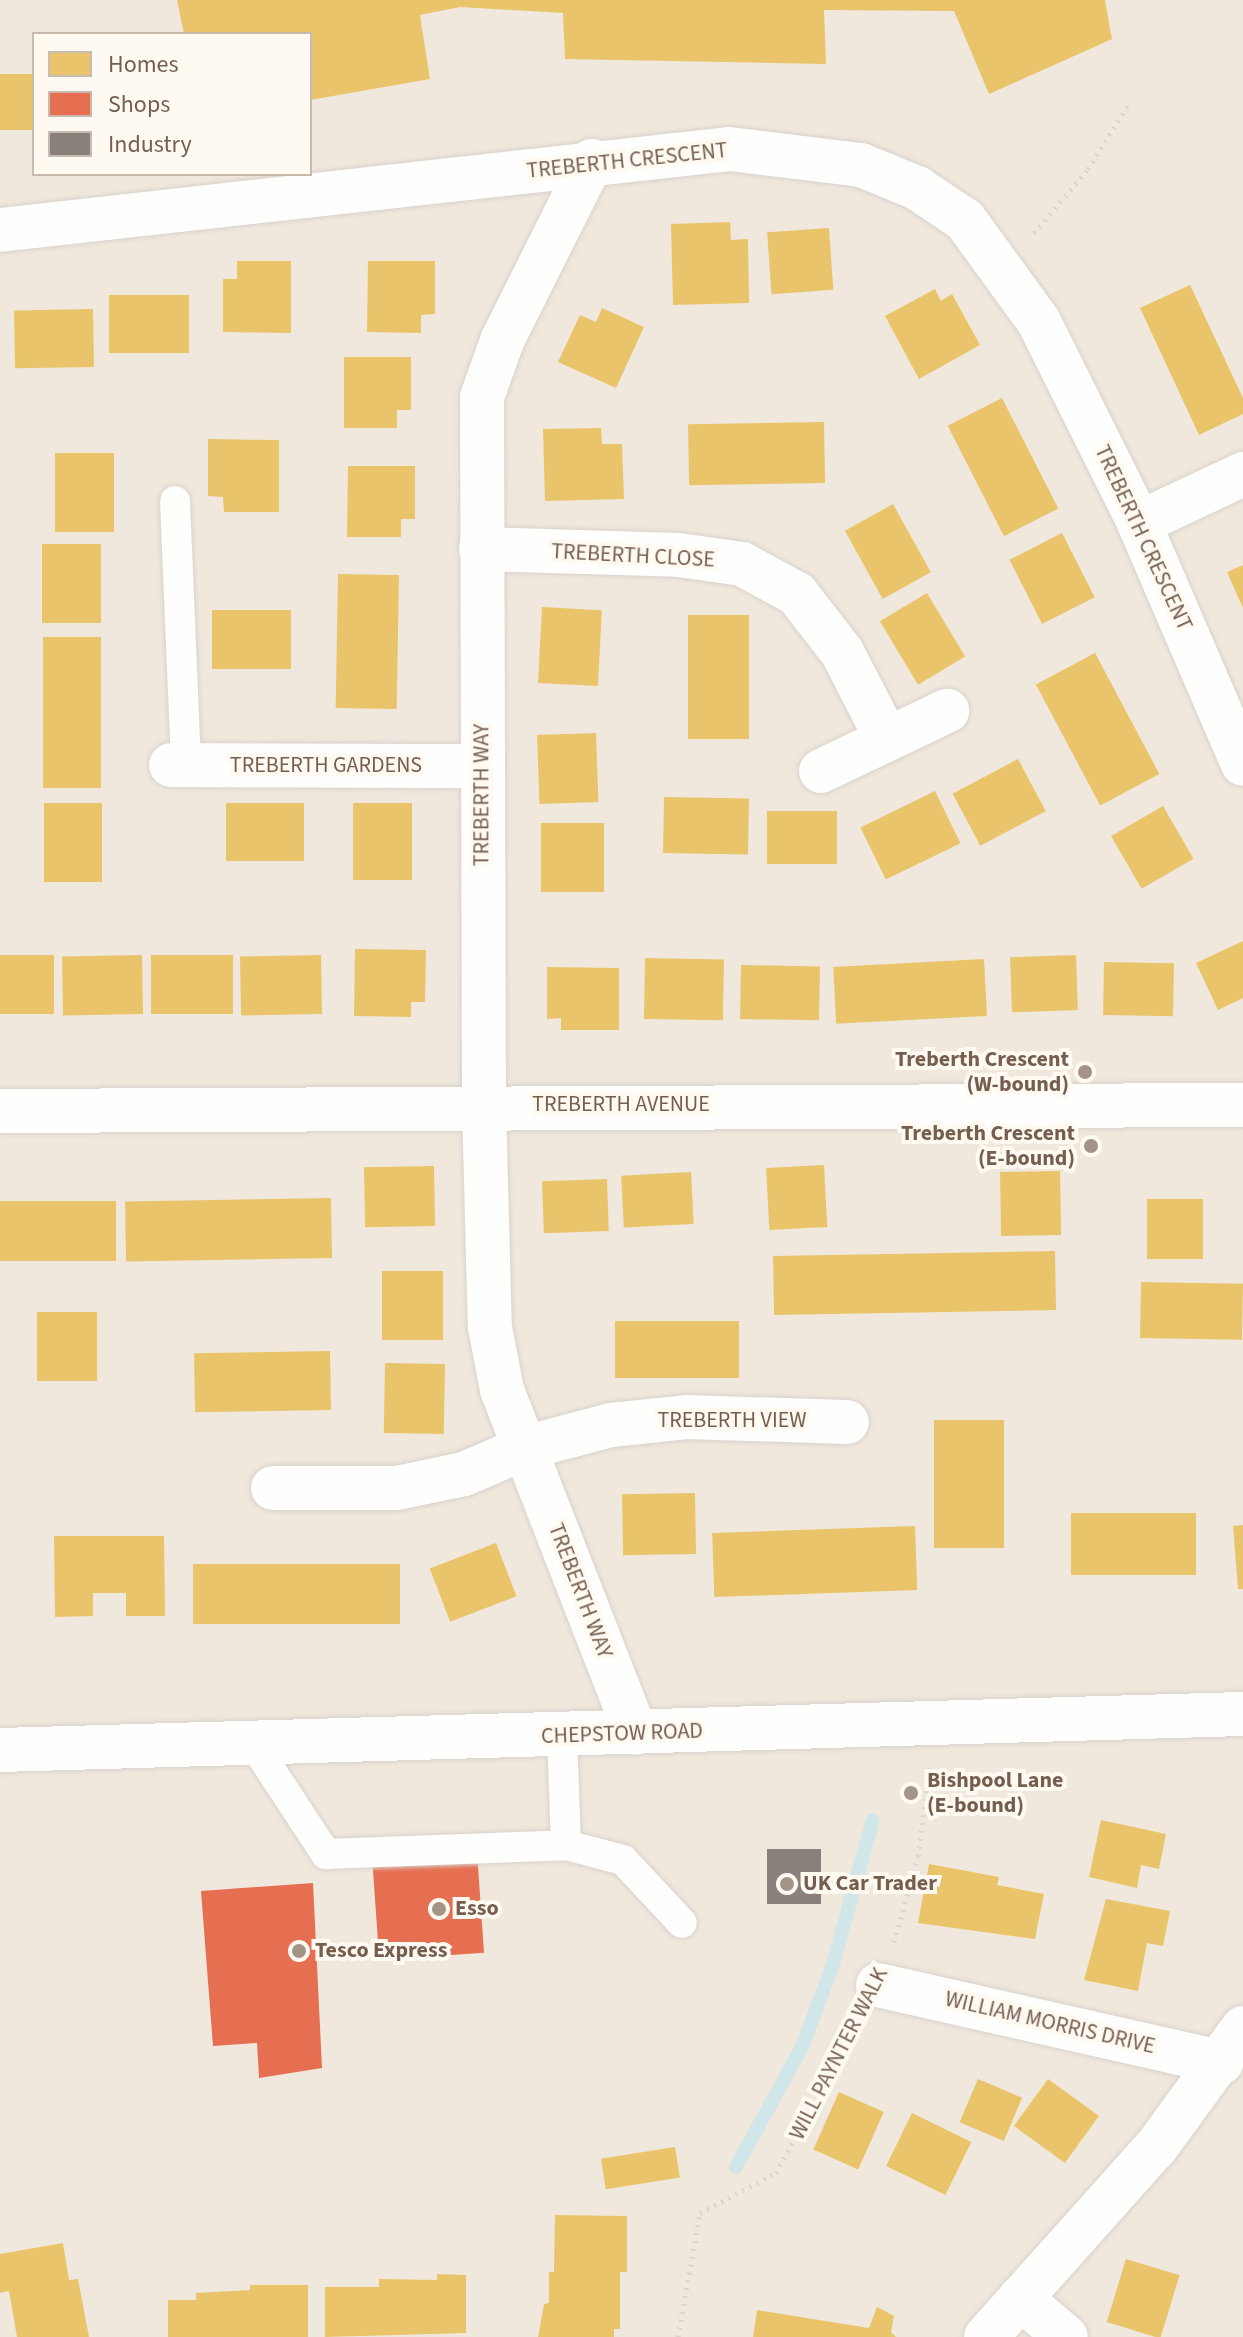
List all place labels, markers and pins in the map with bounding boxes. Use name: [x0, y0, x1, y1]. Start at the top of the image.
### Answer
place label: Treberth Crescent (W-bound): [895, 1046, 1069, 1098]
marker: Treberth Crescent (W-bound): [1076, 1063, 1094, 1081]
place label: Treberth Crescent (E-bound): [901, 1120, 1075, 1172]
marker: Treberth Crescent (E-bound): [1082, 1137, 1100, 1155]
place label: Bishpool Lane (E-bound): [927, 1767, 1063, 1818]
marker: Bishpool Lane (E-bound): [902, 1784, 920, 1802]
place label: UK Car Trader: [803, 1871, 937, 1897]
marker: UK Car Trader: [778, 1875, 796, 1893]
place label: Esso: [455, 1896, 499, 1922]
marker: Esso: [430, 1900, 448, 1918]
place label: Tesco Express: [315, 1938, 447, 1964]
marker: Tesco Express: [290, 1942, 308, 1960]

